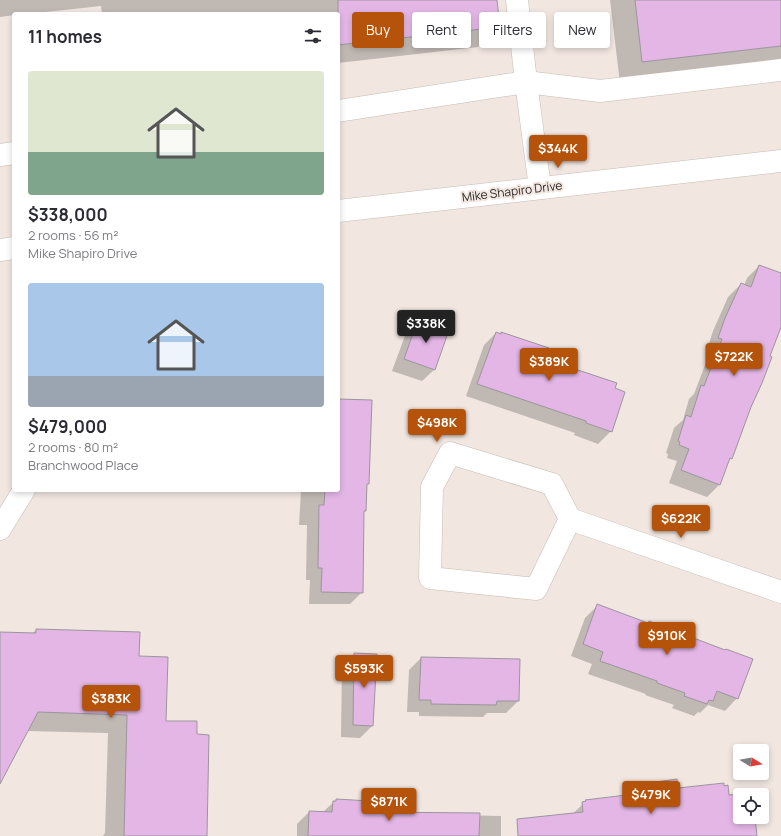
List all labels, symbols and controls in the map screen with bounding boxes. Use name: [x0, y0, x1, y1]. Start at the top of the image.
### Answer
chip: Buy: [352, 12, 404, 48]
chip: Rent: [412, 12, 471, 48]
chip: Filters: [479, 12, 546, 48]
chip: New: [554, 12, 610, 48]
text: 11 homes: [28, 25, 102, 48]
icon: filters: [302, 25, 324, 47]
icon: home: [140, 97, 212, 169]
pin: $344K: [530, 135, 586, 169]
text: $344K: [538, 139, 578, 157]
street label: Mike Shapiro Drive: [461, 176, 563, 206]
text: $338,000: [28, 203, 108, 226]
text: 2 rooms · 56 m²: [28, 226, 118, 244]
text: Mike Shapiro Drive: [28, 244, 137, 262]
icon: home: [140, 309, 212, 381]
pin: $338K: [398, 310, 454, 344]
text: $338K: [406, 314, 446, 332]
pin: $722K: [706, 343, 762, 377]
text: $722K: [715, 347, 754, 365]
pin: $389K: [521, 348, 577, 382]
text: $389K: [529, 352, 569, 370]
pin: $498K: [409, 409, 465, 443]
text: $498K: [417, 413, 457, 431]
text: $479,000: [28, 415, 107, 438]
text: 2 rooms · 80 m²: [28, 438, 118, 456]
text: Branchwood Place: [28, 456, 138, 474]
pin: $622K: [653, 505, 709, 539]
text: $622K: [661, 509, 701, 527]
pin: $910K: [639, 622, 695, 656]
text: $910K: [648, 626, 686, 644]
pin: $593K: [336, 655, 392, 689]
text: $593K: [344, 659, 384, 677]
pin: $383K: [83, 685, 139, 719]
text: $383K: [91, 689, 131, 707]
north arrow: [733, 744, 769, 780]
map controls: [733, 744, 769, 824]
pin: $479K: [623, 781, 679, 815]
text: $479K: [631, 785, 671, 803]
pin: $871K: [361, 788, 417, 822]
button: locate: [733, 788, 769, 824]
text: $871K: [370, 792, 408, 810]

